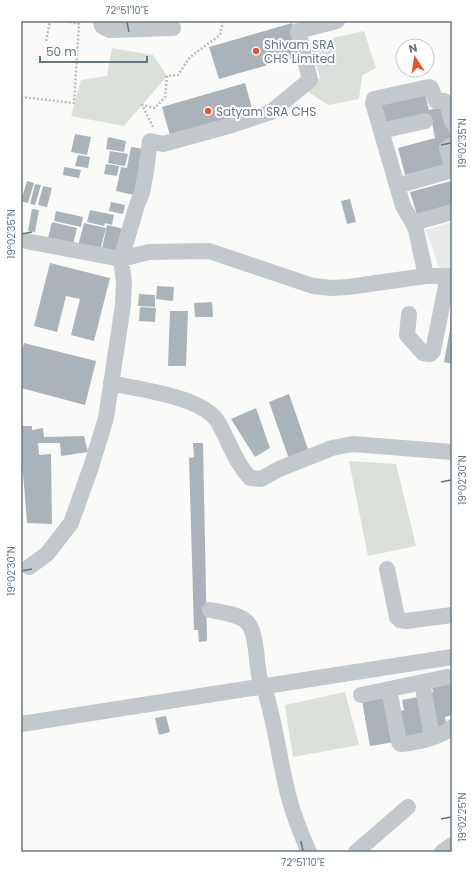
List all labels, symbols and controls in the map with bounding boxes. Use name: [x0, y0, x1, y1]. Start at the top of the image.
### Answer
text: 72°51'10"E: [105, 3, 149, 18]
place label: Shivam SRA CHS Limited: [264, 36, 335, 67]
scale bar: [40, 38, 147, 64]
north arrow: [395, 38, 435, 78]
text: N: [407, 40, 419, 57]
text: 50 m: [46, 43, 77, 60]
marker: Shivam SRA CHS Limited: [251, 46, 261, 56]
place label: Satyam SRA CHS: [216, 103, 316, 120]
marker: Satyam SRA CHS: [203, 106, 213, 116]
text: 19°02'35"N: [455, 118, 470, 168]
text: 19°02'35"N: [4, 209, 19, 259]
text: 19°02'30"N: [455, 455, 470, 505]
text: 19°02'30"N: [4, 546, 19, 596]
text: 19°02'25"N: [455, 792, 470, 842]
text: 72°51'10"E: [281, 855, 325, 870]

